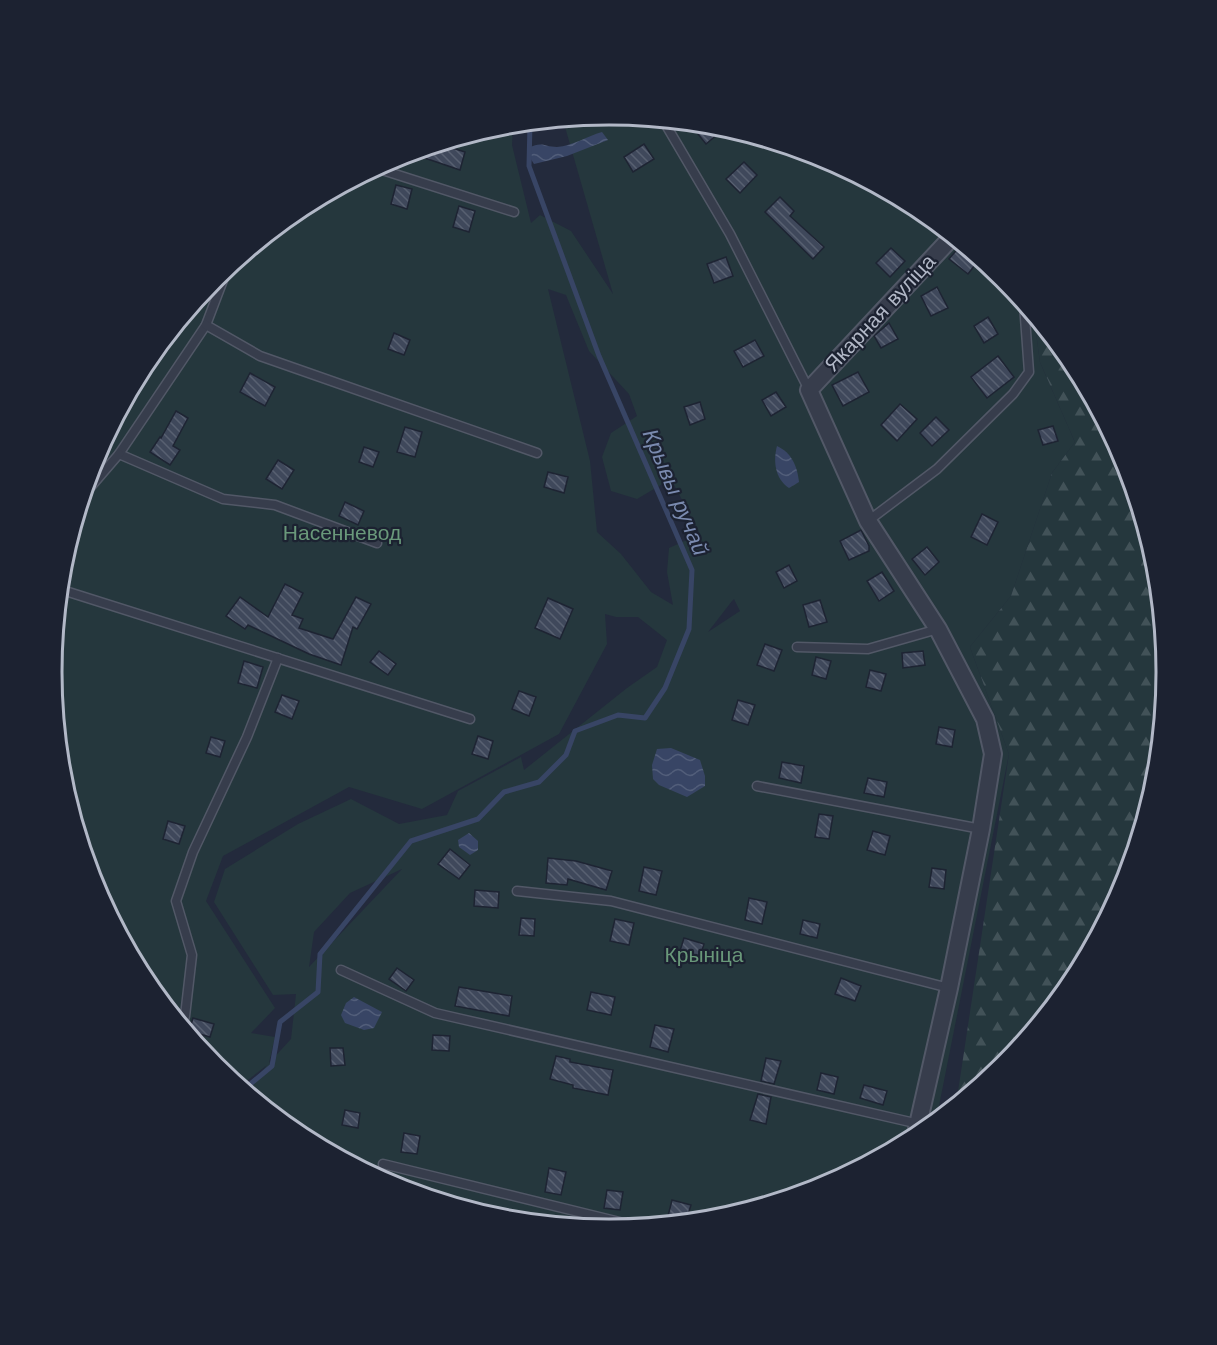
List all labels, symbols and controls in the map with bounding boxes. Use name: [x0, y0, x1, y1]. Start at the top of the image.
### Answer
street label: Якарная вуліца: [819, 249, 941, 377]
water label: Крывы ручай: [638, 425, 713, 559]
park label: Насенневод: [283, 520, 401, 545]
park label: Крыніца: [665, 942, 744, 967]

